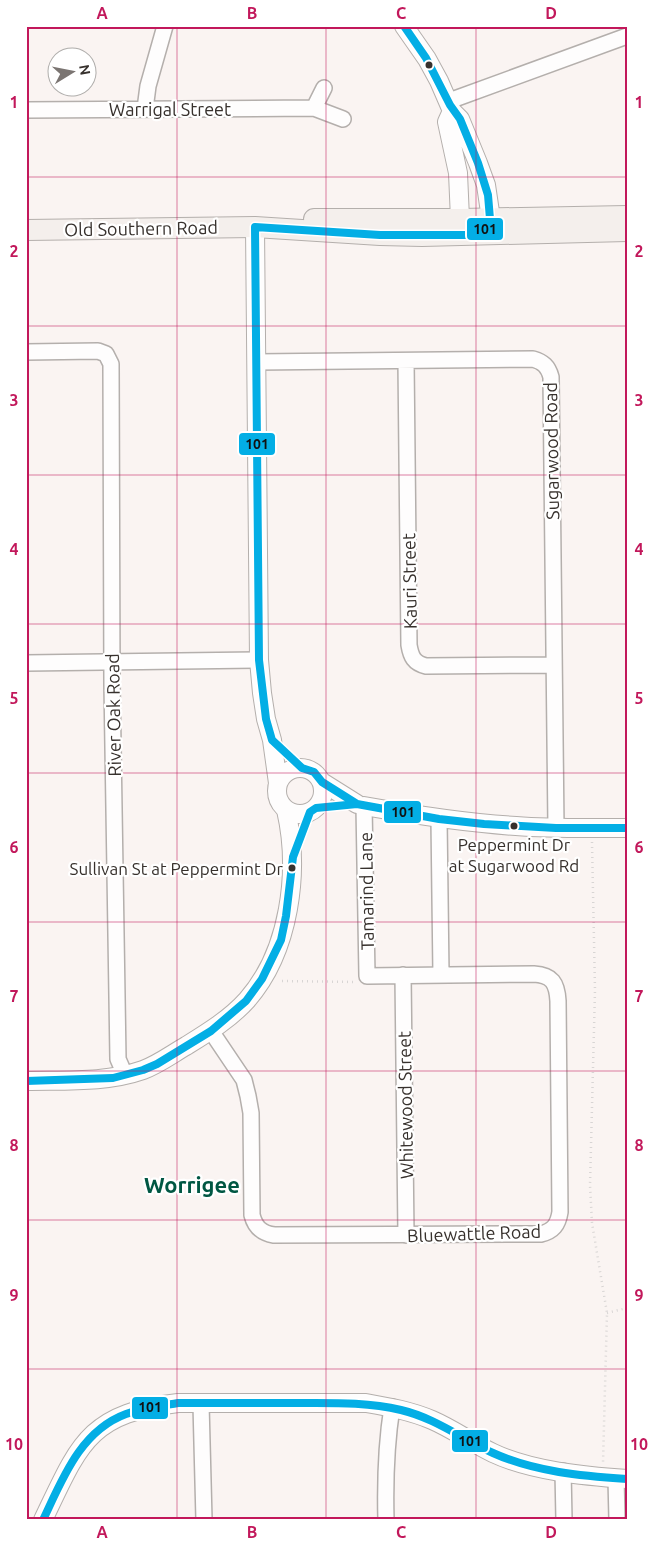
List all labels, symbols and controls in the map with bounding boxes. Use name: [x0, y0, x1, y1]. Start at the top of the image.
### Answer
text: A: [96, 4, 108, 22]
text: B: [247, 4, 257, 22]
text: C: [396, 4, 406, 22]
text: D: [545, 4, 557, 22]
north arrow: [48, 48, 98, 98]
unlabelled marker: [424, 60, 434, 70]
text: N: [76, 63, 94, 76]
text: 1: [9, 93, 19, 111]
text: 1: [634, 93, 644, 111]
street label: Warrigal Street: [109, 99, 231, 119]
street label: Old Southern Road: [64, 217, 218, 239]
line badge: 101: [466, 217, 504, 241]
text: 101: [473, 221, 497, 237]
text: 2: [9, 242, 19, 260]
text: 2: [634, 242, 644, 260]
street label: Sugarwood Road: [540, 382, 562, 520]
text: 3: [9, 391, 19, 409]
text: 3: [634, 391, 644, 409]
line badge: 101: [238, 432, 276, 456]
text: 101: [245, 436, 269, 452]
street label: Kauri Street: [398, 533, 420, 629]
text: 4: [9, 540, 19, 558]
text: 4: [634, 540, 644, 558]
street label: River Oak Road: [102, 653, 124, 777]
text: 5: [9, 689, 19, 707]
text: 5: [634, 689, 644, 707]
line badge: 101: [383, 800, 422, 824]
text: 101: [391, 804, 415, 820]
marker: Peppermint Dr at Sugarwood Rd: [509, 821, 519, 831]
street label: Tamarind Lane: [355, 832, 377, 950]
place label: Peppermint Dr at Sugarwood Rd: [449, 835, 579, 875]
text: 6: [9, 838, 19, 856]
text: 6: [634, 838, 644, 856]
place label: Sullivan St at Peppermint Dr: [70, 859, 284, 878]
marker: Sullivan St at Peppermint Dr: [287, 863, 297, 873]
text: 7: [9, 987, 19, 1005]
text: 7: [634, 987, 644, 1005]
street label: Whitewood Street: [394, 1031, 416, 1179]
text: 8: [9, 1136, 19, 1154]
text: 8: [634, 1136, 644, 1154]
district label: Worrigee: [144, 1172, 240, 1197]
street label: Bluewattle Road: [407, 1221, 541, 1245]
text: 9: [9, 1286, 19, 1304]
text: 9: [634, 1286, 644, 1304]
line badge: 101: [131, 1396, 169, 1420]
text: 101: [138, 1399, 162, 1415]
line badge: 101: [451, 1429, 489, 1453]
text: 101: [458, 1433, 482, 1449]
text: 10: [5, 1435, 23, 1453]
text: 10: [630, 1435, 648, 1453]
text: A: [96, 1523, 108, 1541]
text: B: [247, 1523, 257, 1541]
text: C: [396, 1523, 406, 1541]
text: D: [545, 1523, 557, 1541]

